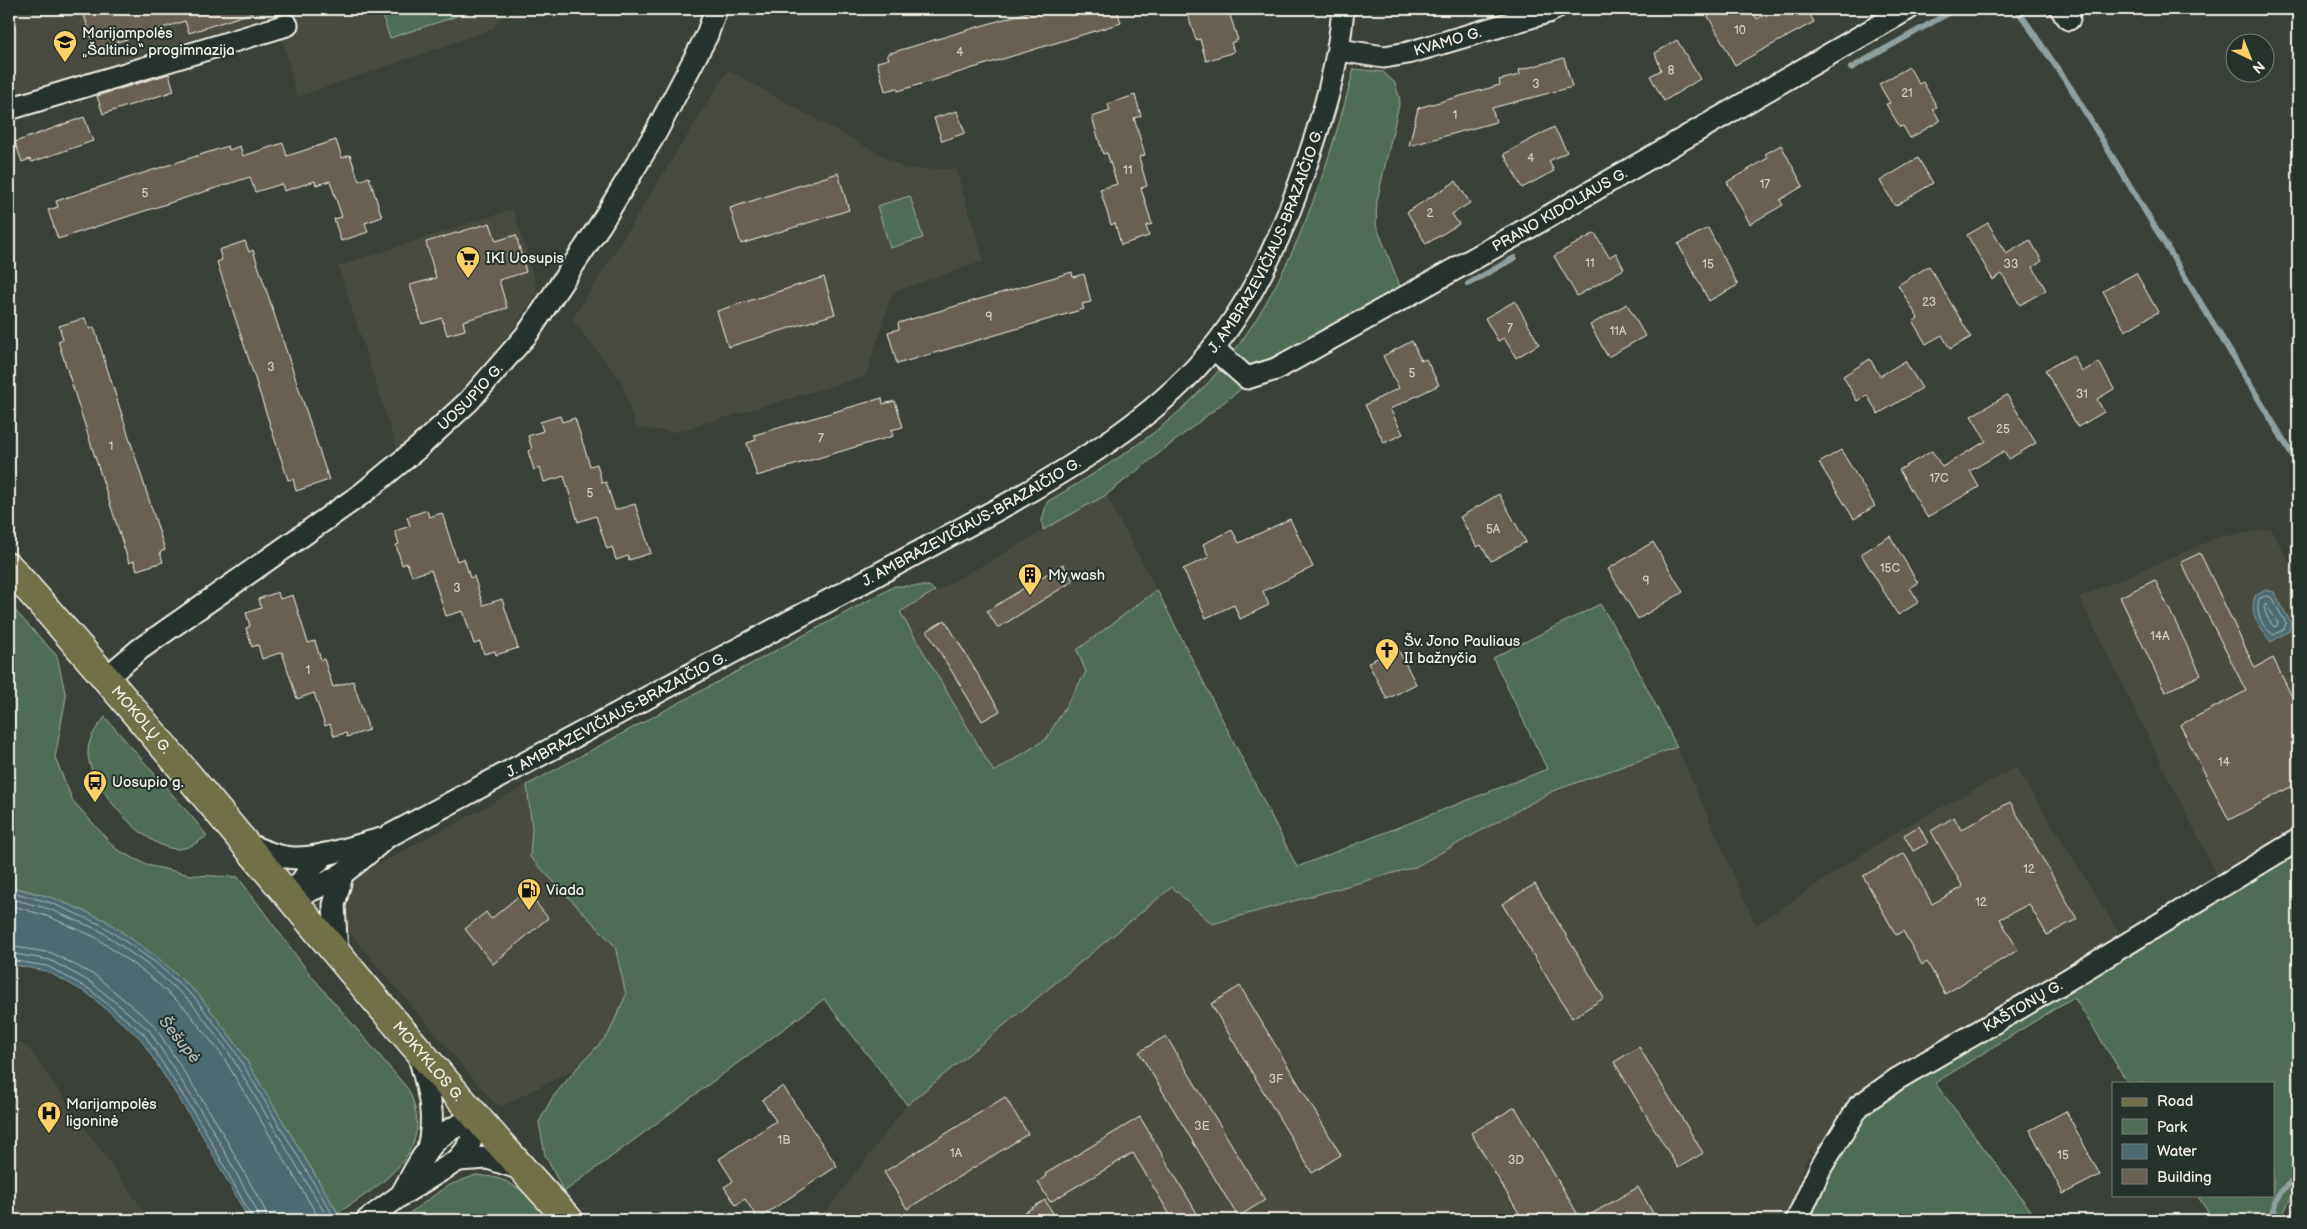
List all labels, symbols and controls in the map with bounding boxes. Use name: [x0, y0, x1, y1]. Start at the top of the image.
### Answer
street label: KVAMO G.: [1411, 23, 1484, 60]
house number: 10: [1734, 23, 1746, 38]
place label: Marijampolės „Šaltinio“ progimnazija: [82, 24, 235, 60]
school or university icon: Marijampolės „Šaltinio“ progimnazija: [52, 29, 78, 63]
north arrow: [2224, 32, 2274, 82]
house number: 4: [956, 45, 964, 60]
text: N: [2249, 57, 2268, 77]
house number: 8: [1668, 63, 1675, 78]
house number: 3: [1532, 77, 1540, 92]
house number: 21: [1901, 86, 1913, 101]
house number: 1: [1453, 108, 1457, 123]
street label: J. AMBRAZEVIČIAUS-BRAZAIČIO G.: [1203, 127, 1327, 357]
house number: 4: [1527, 151, 1535, 166]
house number: 11: [1123, 163, 1133, 178]
street label: PRANO KIDOLIAUS G.: [1489, 163, 1631, 256]
house number: 17: [1760, 177, 1770, 192]
house number: 5: [142, 186, 149, 201]
house number: 2: [1426, 206, 1434, 221]
supermarket icon: IKI Uosupis: [455, 245, 481, 279]
place label: IKI Uosupis: [486, 249, 565, 268]
house number: 11: [1585, 256, 1595, 271]
house number: 15: [1702, 257, 1714, 272]
house number: 33: [2004, 257, 2018, 272]
house number: 23: [1922, 295, 1936, 310]
house number: 9: [986, 310, 993, 325]
house number: 7: [1507, 321, 1513, 336]
house number: 11A: [1610, 324, 1627, 339]
street label: UOSUPIO G.: [434, 359, 507, 435]
house number: 3: [267, 360, 275, 375]
house number: 5: [1409, 366, 1416, 381]
house number: 31: [2076, 387, 2088, 402]
house number: 25: [1996, 422, 2010, 437]
house number: 7: [818, 431, 824, 446]
house number: 1: [109, 439, 113, 454]
street label: J. AMBRAZEVIČIAUS-BRAZAIČIO G.: [859, 453, 1084, 590]
house number: 17C: [1929, 471, 1949, 486]
house number: 5: [587, 486, 594, 501]
house number: 5A: [1486, 522, 1501, 537]
house number: 15C: [1880, 561, 1900, 576]
building icon: My wash: [1017, 562, 1043, 596]
place label: My wash: [1048, 566, 1105, 585]
house number: 9: [1643, 574, 1650, 589]
house number: 3: [453, 581, 461, 596]
house number: 14A: [2150, 629, 2170, 644]
place label: Šv. Jono Pauliaus II bažnyčia: [1404, 632, 1521, 668]
church icon: Šv. Jono Pauliaus II bažnyčia: [1374, 637, 1400, 671]
street label: J. AMBRAZEVIČIAUS-BRAZAIČIO G.: [503, 648, 730, 782]
house number: 1: [306, 663, 310, 678]
street label: MOKOLŲ G.: [107, 682, 175, 758]
house number: 14: [2218, 755, 2231, 770]
bus stop icon: Uosupio g.: [82, 769, 108, 803]
place label: Uosupio g.: [112, 773, 184, 792]
house number: 12: [2023, 862, 2035, 877]
fuel station icon: Viada: [516, 877, 542, 911]
place label: Viada: [546, 881, 584, 900]
house number: 12: [1975, 895, 1987, 910]
street label: KAŠTONŲ G.: [1980, 976, 2066, 1036]
water label: Šešupė: [154, 1011, 205, 1067]
street label: MOKYKLOS G.: [389, 1017, 468, 1105]
house number: 3F: [1269, 1072, 1284, 1087]
legend: [2112, 1082, 2274, 1196]
text: Road: [2157, 1092, 2193, 1111]
place label: Marijampolės ligoninė: [66, 1095, 157, 1131]
hospital icon: Marijampolės ligoninė: [36, 1100, 62, 1134]
text: Park: [2157, 1118, 2188, 1137]
house number: 3E: [1194, 1119, 1210, 1134]
house number: 1B: [778, 1133, 790, 1148]
text: Water: [2157, 1142, 2197, 1161]
house number: 1A: [950, 1146, 963, 1161]
house number: 15: [2057, 1148, 2069, 1163]
house number: 3D: [1508, 1153, 1524, 1168]
text: Building: [2157, 1168, 2212, 1187]

